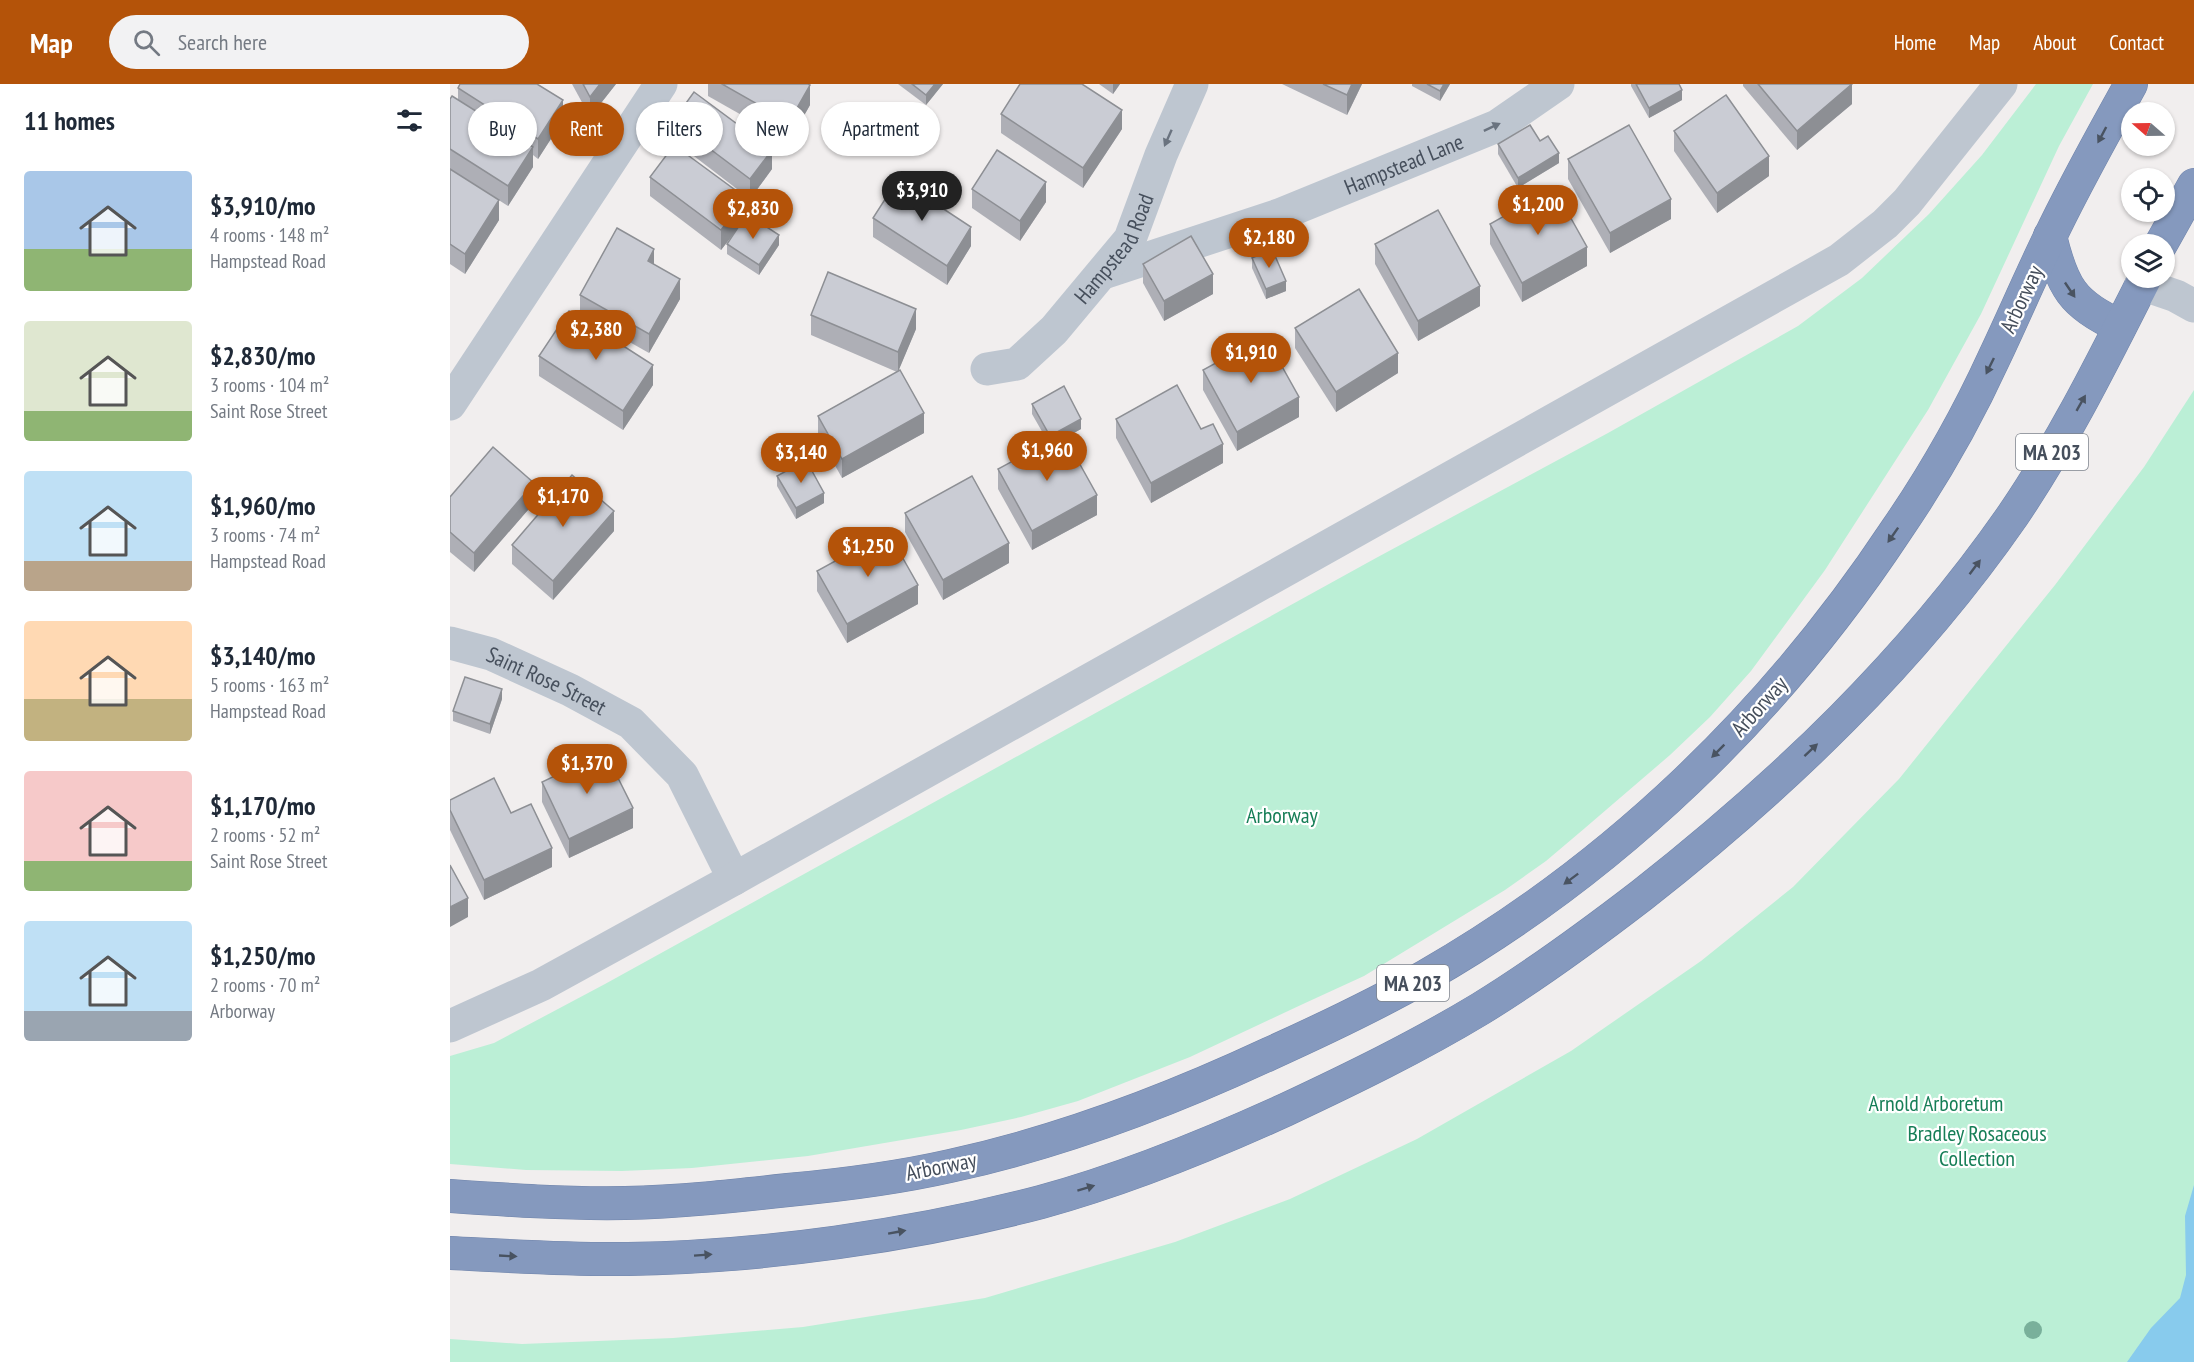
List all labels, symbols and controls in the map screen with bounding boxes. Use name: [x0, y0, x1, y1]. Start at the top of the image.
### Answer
search box: [109, 15, 529, 69]
text: Map: [30, 24, 73, 61]
icon: search: [130, 26, 163, 59]
text: Search here: [178, 28, 267, 56]
text: Home: [1894, 29, 1936, 56]
text: Map: [1969, 29, 2000, 56]
text: About: [2033, 29, 2076, 56]
text: Contact: [2109, 29, 2164, 56]
chip: Buy: [468, 102, 537, 156]
chip: Rent: [549, 102, 624, 156]
chip: Filters: [636, 102, 723, 156]
chip: New: [735, 102, 809, 156]
chip: Apartment: [821, 102, 940, 156]
north arrow: [2121, 102, 2175, 156]
map controls: [2121, 102, 2175, 288]
text: 11 homes: [24, 104, 115, 137]
icon: filters: [393, 104, 426, 137]
one-way arrow: [1483, 123, 1500, 132]
street label: Hampstead Lane: [1340, 127, 1467, 201]
one-way arrow: [2097, 127, 2107, 144]
one-way arrow: [1163, 129, 1173, 147]
button: locate: [2121, 168, 2175, 222]
pin: $3,910: [873, 171, 971, 222]
text: $3,910: [896, 177, 948, 203]
pin: $1,200: [1489, 185, 1587, 236]
text: $3,910/mo: [210, 189, 316, 222]
pin: $2,830: [704, 189, 802, 240]
street label: Hampstead Road: [1068, 190, 1160, 309]
text: $1,200: [1512, 191, 1564, 217]
icon: home: [72, 195, 144, 267]
text: $2,830: [727, 195, 779, 221]
pin: $2,180: [1220, 218, 1318, 269]
text: 4 rooms · 148 m²: [210, 222, 329, 248]
text: $2,180: [1243, 224, 1295, 250]
button: layers: [2121, 234, 2175, 288]
text: Hampstead Road: [210, 248, 326, 274]
street label: Arborway: [1993, 260, 2049, 337]
one-way arrow: [2064, 282, 2076, 298]
pin: $2,380: [547, 310, 645, 361]
text: $2,380: [570, 316, 622, 342]
pin: $1,910: [1202, 333, 1300, 384]
text: $2,830/mo: [210, 339, 316, 372]
text: $1,910: [1225, 339, 1277, 365]
icon: home: [72, 345, 144, 417]
one-way arrow: [1986, 357, 1995, 374]
text: 3 rooms · 104 m²: [210, 372, 329, 398]
one-way arrow: [2076, 394, 2086, 411]
text: Saint Rose Street: [210, 398, 328, 424]
pin: $1,960: [998, 431, 1096, 482]
pin: $3,140: [752, 433, 850, 484]
road number: MA 203: [2016, 434, 2088, 470]
text: $1,960: [1021, 437, 1073, 463]
text: $3,140: [775, 439, 827, 465]
pin: $1,170: [514, 477, 612, 528]
text: $1,170: [537, 483, 589, 509]
text: $1,960/mo: [210, 489, 316, 522]
icon: home: [72, 495, 144, 567]
text: 3 rooms · 74 m²: [210, 522, 320, 548]
one-way arrow: [1887, 526, 1899, 542]
pin: $1,250: [819, 527, 917, 578]
text: $1,250: [842, 533, 894, 559]
text: Hampstead Road: [210, 548, 326, 574]
one-way arrow: [1968, 559, 1980, 574]
text: $3,140/mo: [210, 639, 316, 672]
street label: Saint Rose Street: [482, 640, 611, 721]
icon: home: [72, 645, 144, 717]
street label: Arborway: [1725, 670, 1794, 742]
text: 5 rooms · 163 m²: [210, 672, 329, 698]
text: Hampstead Road: [210, 698, 326, 724]
one-way arrow: [1711, 743, 1725, 757]
one-way arrow: [1804, 743, 1819, 757]
pin: $1,370: [538, 744, 636, 795]
text: $1,370: [561, 750, 613, 776]
text: $1,170/mo: [210, 789, 316, 822]
icon: home: [72, 795, 144, 867]
park label: Arborway: [1246, 801, 1319, 829]
text: 2 rooms · 52 m²: [210, 822, 320, 848]
text: Saint Rose Street: [210, 848, 328, 874]
one-way arrow: [1564, 873, 1579, 885]
text: $1,250/mo: [210, 939, 316, 972]
icon: home: [72, 945, 144, 1017]
road number: MA 203: [1377, 965, 1449, 1001]
text: 2 rooms · 70 m²: [210, 972, 320, 998]
text: Arborway: [210, 998, 275, 1024]
park label: Arnold Arboretum: [1869, 1089, 2003, 1117]
park label: Bradley Rosaceous Collection: [1907, 1119, 2047, 1172]
street label: Arborway: [903, 1145, 980, 1187]
one-way arrow: [1078, 1183, 1096, 1192]
one-way arrow: [887, 1227, 906, 1236]
one-way arrow: [499, 1251, 518, 1260]
one-way arrow: [694, 1251, 713, 1260]

